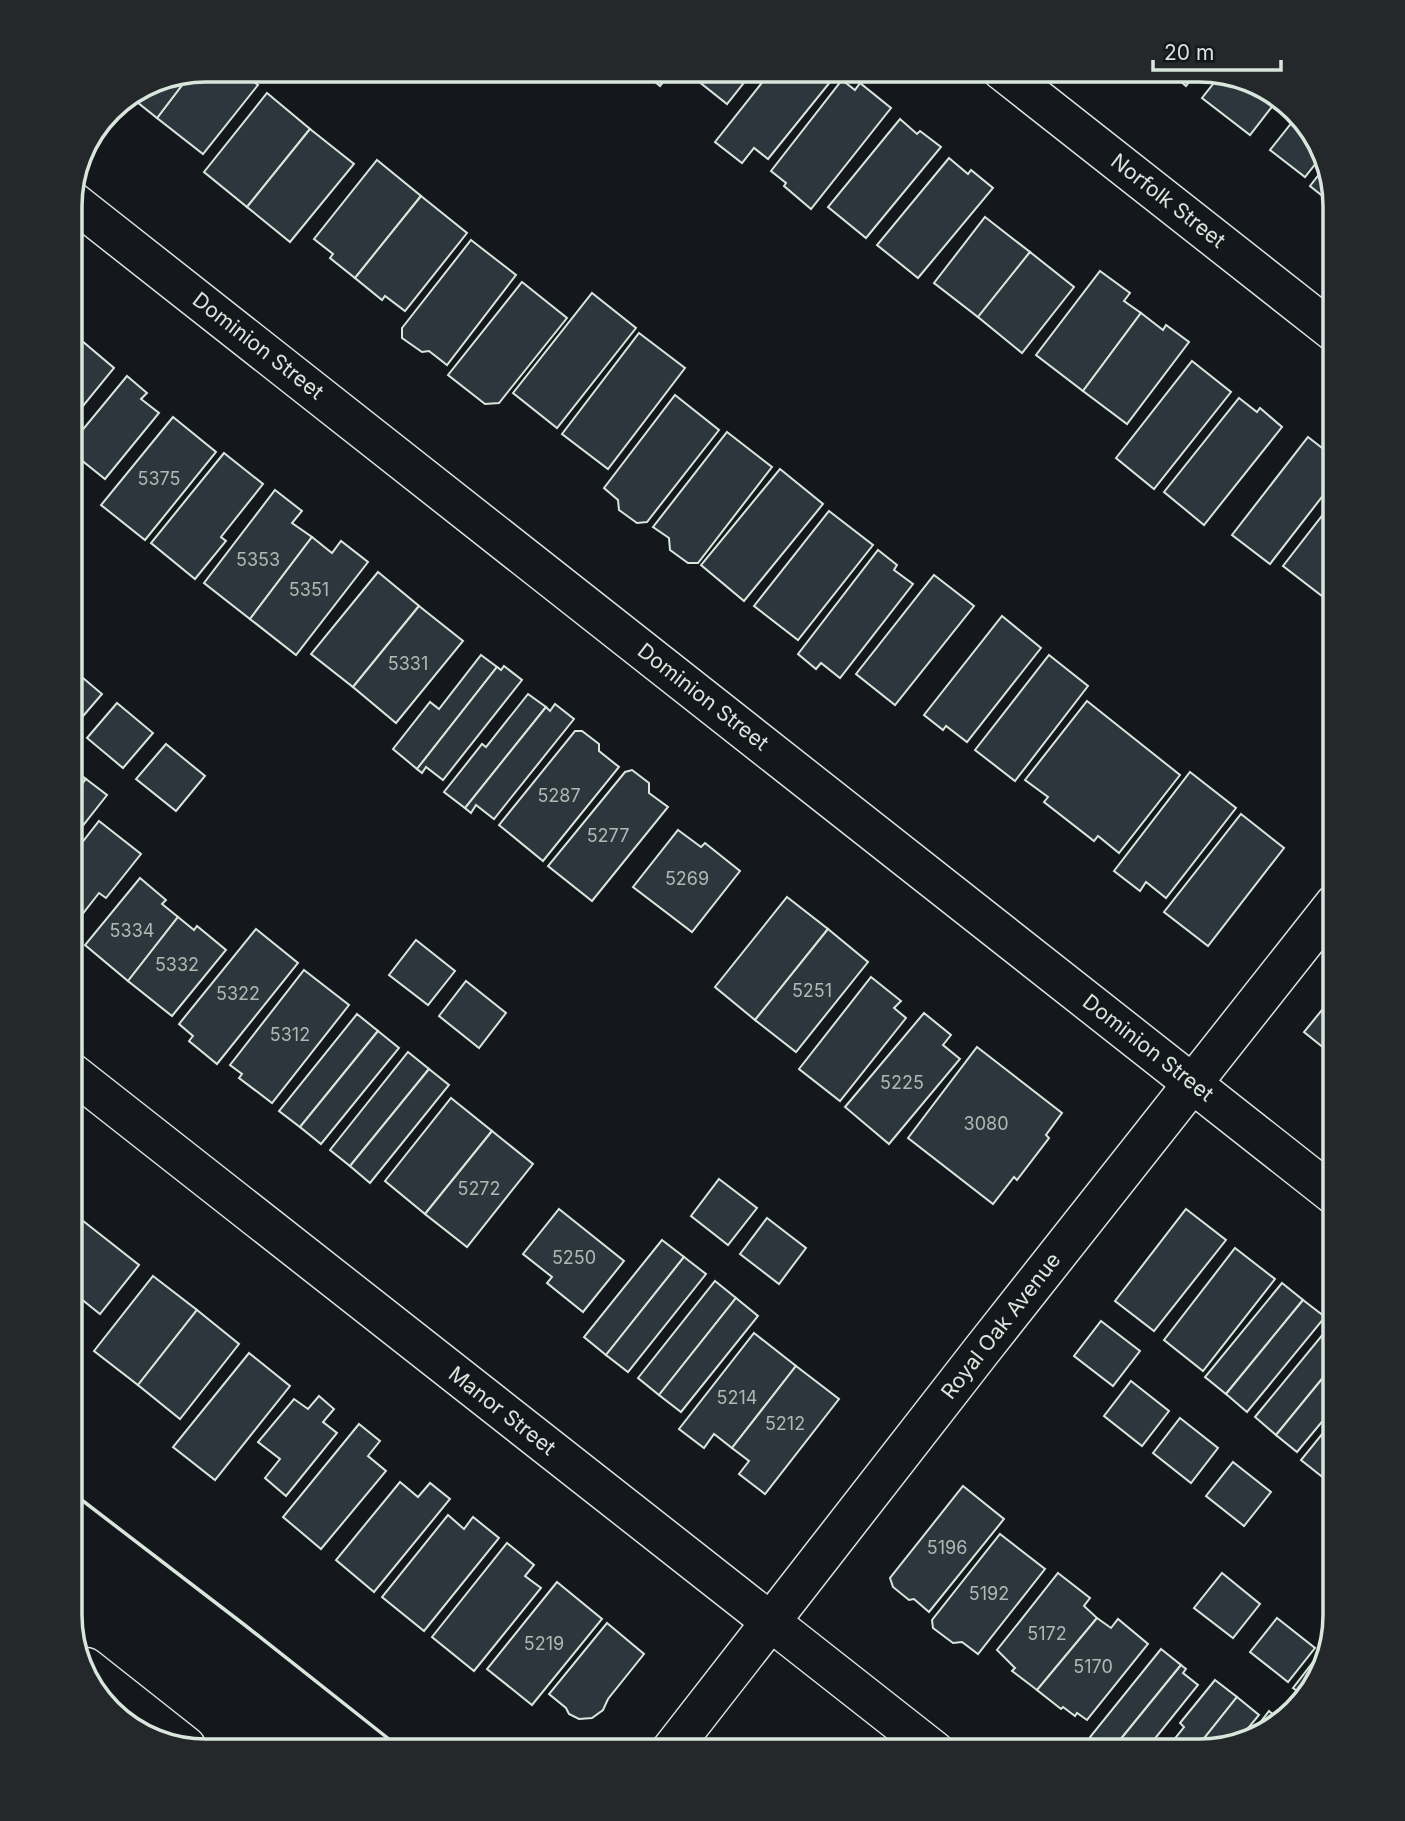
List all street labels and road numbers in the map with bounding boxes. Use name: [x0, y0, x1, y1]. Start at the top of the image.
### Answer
street label: Norfolk Street: [1106, 148, 1231, 253]
street label: Dominion Street: [188, 287, 329, 404]
street label: Dominion Street: [633, 638, 774, 755]
street label: Dominion Street: [1078, 989, 1219, 1106]
street label: Royal Oak Avenue: [936, 1248, 1066, 1404]
street label: Manor Street: [444, 1361, 561, 1460]

